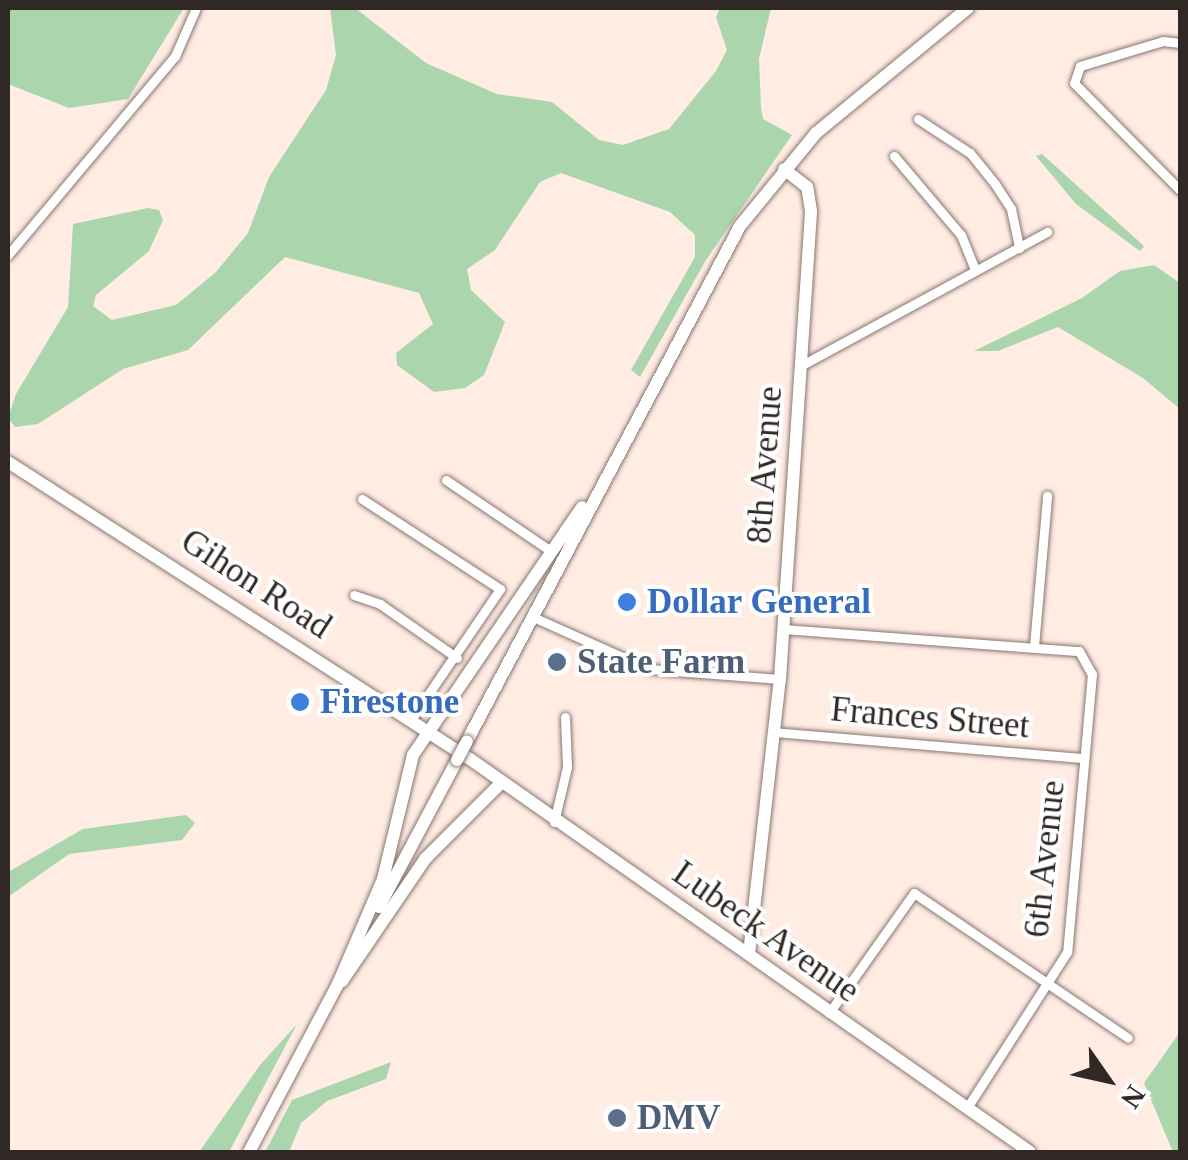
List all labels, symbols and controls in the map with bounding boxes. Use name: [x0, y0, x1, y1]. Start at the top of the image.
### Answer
street label: 8th Avenue: [738, 384, 792, 546]
street label: Gihon Road: [173, 520, 339, 648]
place label: Dollar General: [647, 581, 872, 623]
marker: Dollar General: [616, 591, 638, 613]
place label: State Farm: [577, 641, 745, 683]
marker: State Farm: [546, 651, 568, 673]
place label: Firestone: [320, 681, 459, 723]
street label: Frances Street: [829, 688, 1031, 748]
marker: Firestone: [289, 691, 311, 713]
street label: 6th Avenue: [1016, 777, 1074, 941]
street label: Lubeck Avenue: [664, 852, 868, 1012]
north arrow: [1058, 1030, 1158, 1130]
text: N: [1115, 1080, 1152, 1114]
place label: DMV: [637, 1097, 721, 1139]
marker: DMV: [606, 1107, 628, 1129]

